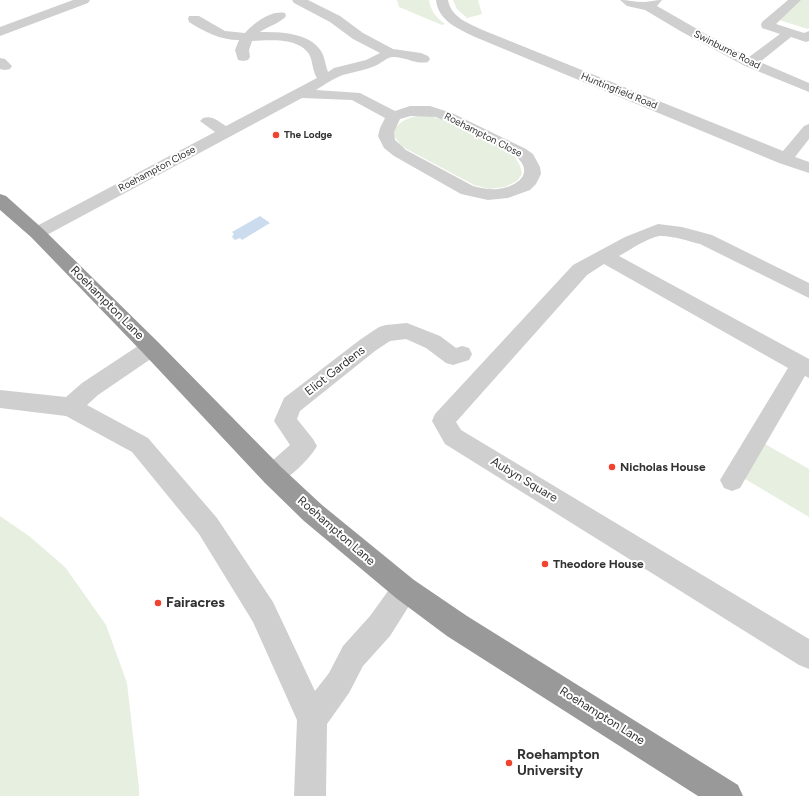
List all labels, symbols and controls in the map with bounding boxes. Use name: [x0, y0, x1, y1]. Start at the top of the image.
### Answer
street label: Swinburne Road: [692, 28, 762, 72]
street label: Huntingfield Road: [579, 70, 659, 112]
street label: Roehampton Close: [442, 110, 524, 160]
place label: The Lodge: [284, 129, 332, 141]
marker: The Lodge: [271, 130, 281, 140]
street label: Roehampton Close: [116, 144, 198, 194]
street label: Roehampton Lane: [67, 263, 147, 343]
street label: Eliot Gardens: [302, 343, 368, 399]
street label: Aubyn Square: [488, 454, 560, 506]
place label: Nicholas House: [620, 460, 706, 474]
marker: Nicholas House: [607, 462, 617, 472]
street label: Roehampton Lane: [294, 493, 378, 569]
place label: Theodore House: [553, 557, 644, 571]
marker: Theodore House: [540, 559, 550, 569]
place label: Fairacres: [166, 595, 225, 611]
marker: Fairacres: [153, 598, 163, 608]
street label: Roehampton Lane: [557, 684, 647, 748]
place label: Roehampton University: [517, 747, 600, 780]
marker: Roehampton University: [504, 758, 514, 768]

